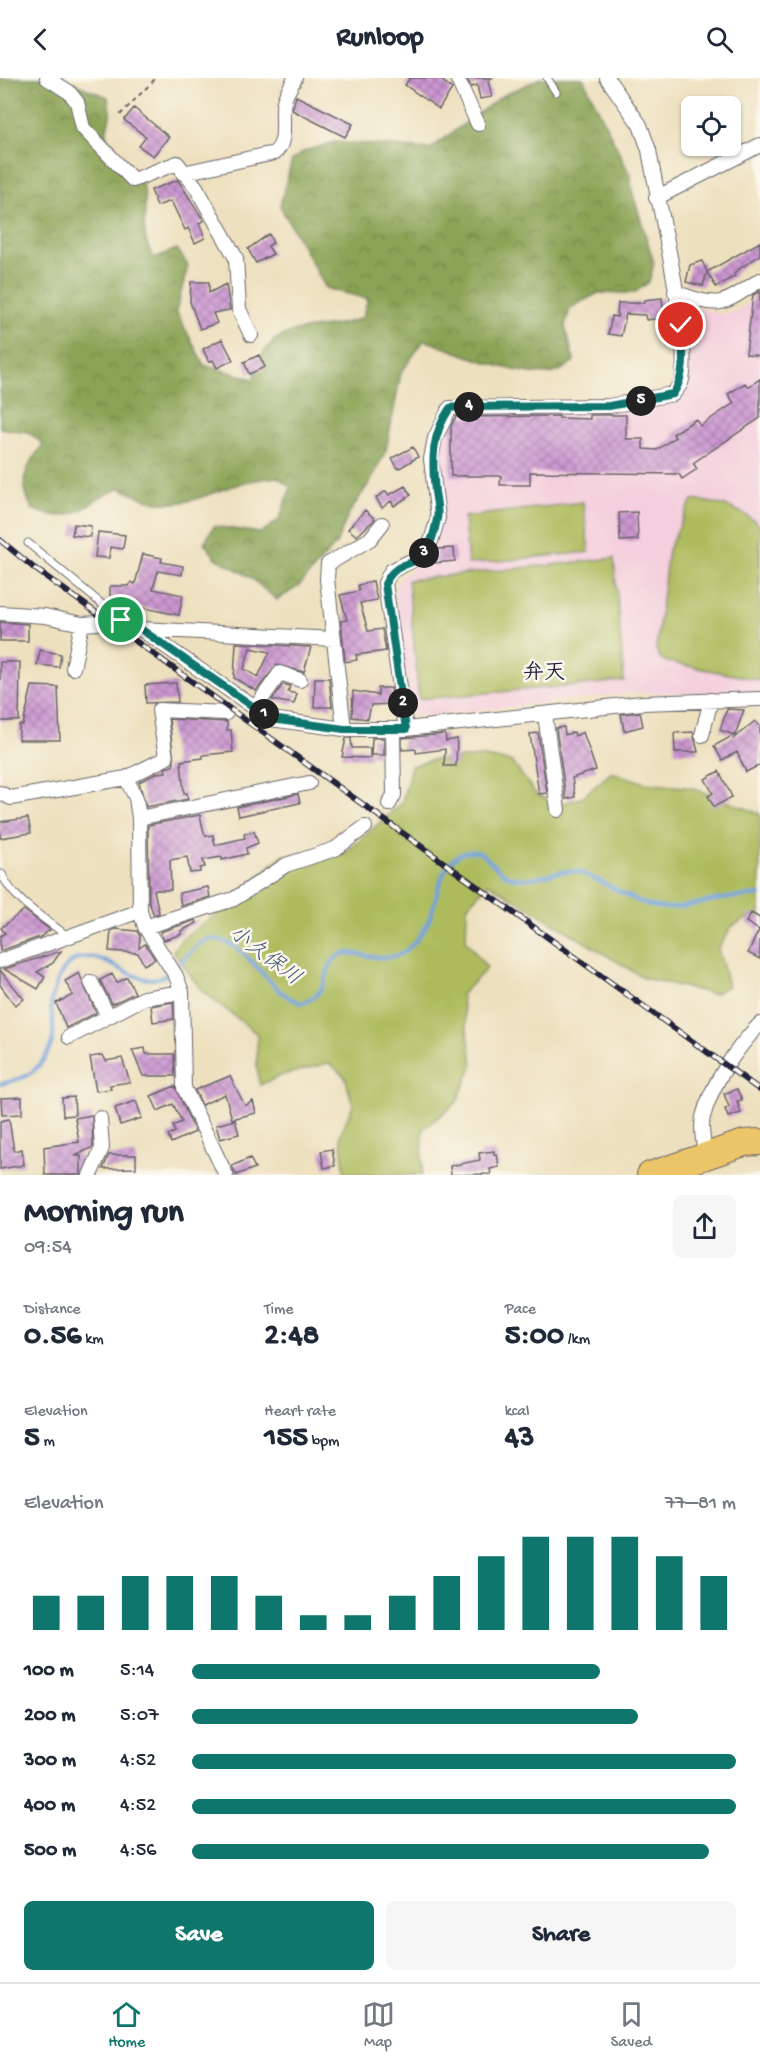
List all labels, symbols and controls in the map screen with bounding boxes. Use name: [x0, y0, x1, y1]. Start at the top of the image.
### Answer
icon: back: [24, 23, 57, 56]
text: Runloop: [337, 23, 423, 55]
icon: search: [703, 23, 736, 56]
map controls: [681, 96, 741, 156]
button: locate: [681, 96, 741, 156]
pin: [655, 299, 706, 350]
icon: check: [664, 308, 697, 341]
pin: 5: [626, 386, 656, 416]
text: 5: [637, 391, 645, 410]
pin: 4: [454, 392, 484, 422]
text: 4: [465, 397, 473, 416]
pin: 3: [409, 538, 439, 568]
text: 3: [420, 543, 428, 562]
pin: [95, 594, 146, 645]
icon: arrive: [104, 603, 137, 636]
district label: 弁天: [523, 660, 565, 687]
pin: 2: [388, 688, 418, 718]
text: 2: [399, 693, 407, 712]
pin: 1: [249, 699, 279, 729]
text: 1: [261, 704, 267, 723]
water label: 小久保川: [223, 921, 306, 992]
text: Morning run: [24, 1195, 184, 1233]
button: share: [673, 1195, 736, 1258]
text: 09:54: [24, 1237, 72, 1260]
text: Distance: [24, 1301, 81, 1320]
text: Time: [264, 1301, 294, 1320]
text: Pace: [505, 1301, 536, 1320]
text: 0.56: [24, 1320, 81, 1355]
text: 2:48: [264, 1320, 319, 1355]
text: 5:00: [505, 1320, 564, 1355]
text: km: [81, 1331, 104, 1350]
text: /km: [564, 1331, 590, 1350]
text: Elevation: [24, 1403, 88, 1422]
text: Heart rate: [264, 1403, 336, 1422]
text: kcal: [505, 1403, 530, 1422]
text: 5: [24, 1422, 40, 1457]
text: 155: [264, 1422, 308, 1457]
text: 43: [505, 1422, 534, 1457]
text: m: [40, 1433, 55, 1452]
text: bpm: [308, 1433, 339, 1452]
text: Elevation: [24, 1493, 104, 1516]
text: 77–81 m: [665, 1493, 736, 1516]
text: 100 m: [24, 1660, 74, 1683]
text: 5:14: [120, 1660, 154, 1683]
text: 200 m: [24, 1705, 75, 1728]
text: 5:07: [120, 1705, 159, 1728]
text: 300 m: [24, 1750, 76, 1773]
text: 4:52: [120, 1750, 156, 1773]
text: 400 m: [24, 1795, 75, 1818]
text: 4:52: [120, 1795, 156, 1818]
text: 500 m: [24, 1840, 76, 1863]
text: 4:56: [120, 1840, 156, 1863]
button: Save: [24, 1901, 374, 1970]
button: Share: [386, 1901, 736, 1970]
tab: Home: [108, 1998, 145, 2053]
tab: Map: [362, 1998, 395, 2053]
tab: Saved: [611, 1998, 652, 2053]

